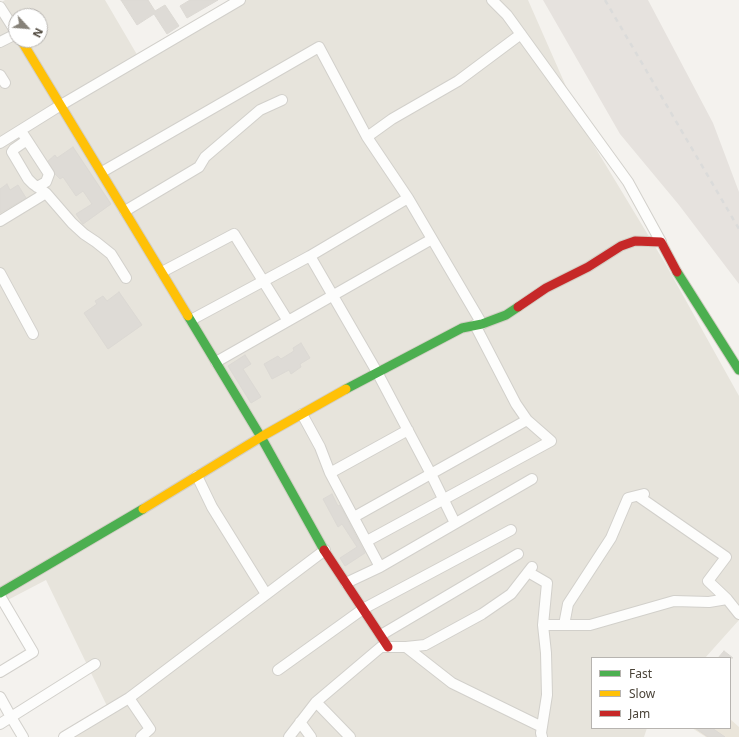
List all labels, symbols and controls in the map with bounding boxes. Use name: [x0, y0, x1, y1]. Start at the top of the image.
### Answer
north arrow: [8, 8, 48, 48]
text: N: [30, 26, 47, 40]
legend: [591, 657, 731, 729]
text: Fast: [629, 665, 652, 682]
text: Slow: [629, 685, 655, 702]
text: Jam: [629, 705, 650, 722]

